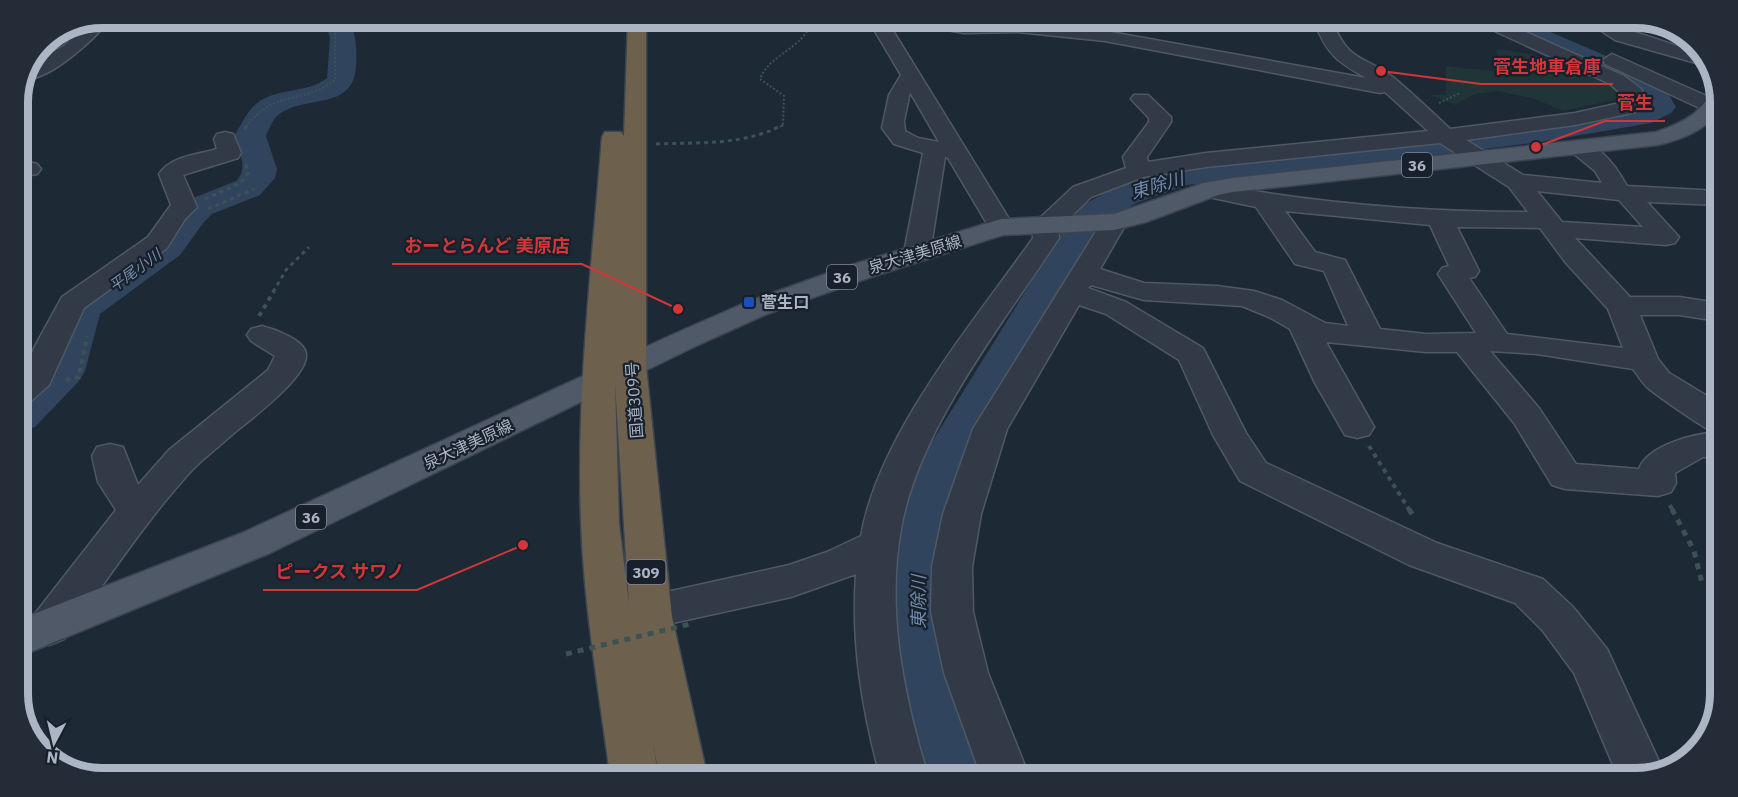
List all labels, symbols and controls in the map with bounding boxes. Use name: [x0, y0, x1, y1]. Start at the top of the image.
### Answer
callout: 菅生地車倉庫: [1481, 48, 1613, 84]
text: 菅生地車倉庫: [1493, 55, 1601, 78]
callout: 菅生: [1605, 85, 1665, 121]
text: 菅生: [1617, 91, 1653, 114]
road number: 36: [1402, 153, 1432, 177]
water label: 東除川: [1128, 166, 1188, 203]
callout: おーとらんど 美原店: [392, 228, 582, 264]
street label: 泉大津美原線: [866, 230, 964, 278]
text: おーとらんど 美原店: [404, 234, 570, 257]
water label: 平尾小川: [105, 244, 166, 295]
road number: 36: [827, 265, 857, 289]
place label: 菅生口: [761, 292, 809, 312]
marker: 菅生口: [742, 295, 756, 309]
street label: 国道309号: [621, 361, 647, 439]
street label: 泉大津美原線: [420, 415, 516, 473]
road number: 36: [296, 505, 326, 529]
callout: ピークス サワノ: [263, 554, 417, 590]
text: ピークス サワノ: [276, 560, 404, 583]
road number: 309: [626, 560, 666, 584]
water label: 東除川: [907, 573, 930, 629]
north arrow: [24, 713, 84, 773]
text: N: [45, 747, 59, 769]

